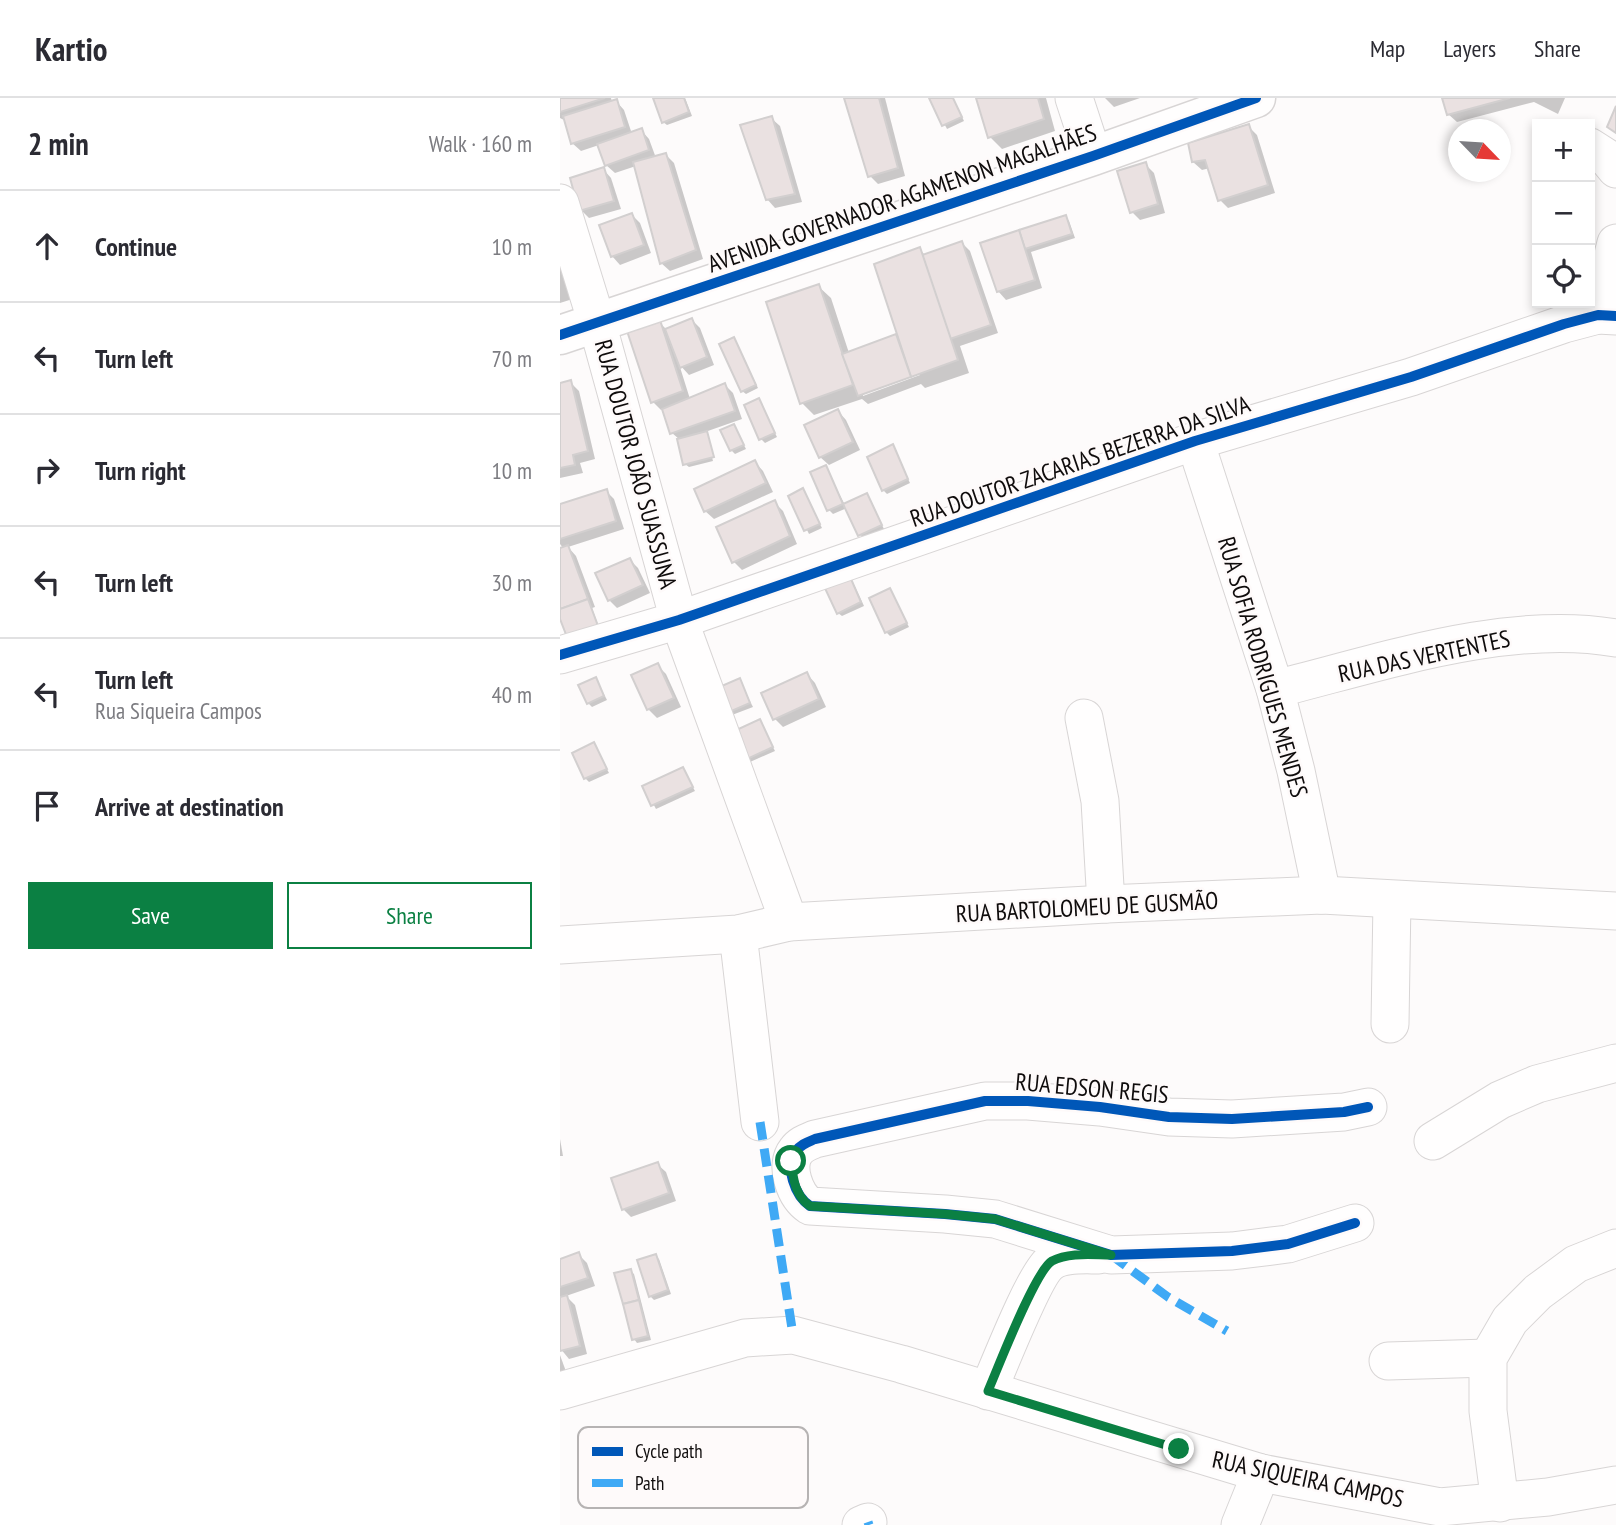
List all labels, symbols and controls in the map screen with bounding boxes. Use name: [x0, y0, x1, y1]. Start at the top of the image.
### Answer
text: Kartio: [35, 27, 108, 70]
text: Map: [1370, 33, 1405, 64]
text: Layers: [1443, 33, 1496, 64]
text: Share: [1534, 33, 1581, 64]
street label: AVENIDA GOVERNADOR AGAMENON MAGALHÃES: [704, 117, 1100, 279]
north arrow: [1448, 119, 1511, 182]
map controls: [1532, 119, 1595, 308]
button: +: [1532, 119, 1595, 182]
text: 2 min: [28, 124, 89, 163]
text: Walk · 160 m: [429, 129, 532, 158]
button: −: [1532, 182, 1595, 245]
icon: ahead: [28, 227, 66, 265]
text: Continue: [95, 230, 177, 263]
text: 10 m: [491, 232, 532, 261]
button: locate: [1532, 245, 1595, 308]
street label: RUA DOUTOR JOÃO SUASSUNA: [588, 336, 684, 593]
icon: left: [28, 339, 66, 377]
text: Turn left: [95, 342, 173, 375]
text: 70 m: [491, 344, 532, 373]
street label: RUA DOUTOR ZACARIAS BEZERRA DA SILVA: [906, 388, 1255, 534]
icon: right: [28, 451, 66, 489]
text: Turn right: [95, 454, 186, 487]
text: 10 m: [491, 456, 532, 485]
street label: RUA SOFIA RODRIGUES MENDES: [1211, 533, 1315, 801]
icon: left: [28, 563, 66, 601]
text: Turn left: [95, 566, 173, 599]
text: 30 m: [491, 568, 532, 597]
street label: RUA DAS VERTENTES: [1335, 623, 1513, 689]
text: Turn left: [95, 663, 173, 696]
icon: left: [28, 675, 66, 713]
text: 40 m: [491, 680, 532, 709]
text: Rua Siqueira Campos: [95, 696, 262, 725]
icon: arrive: [28, 787, 66, 825]
text: Arrive at destination: [95, 790, 284, 823]
button: Save: [28, 882, 273, 949]
button: Share: [287, 882, 532, 949]
street label: RUA BARTOLOMEU DE GUSMÃO: [955, 885, 1219, 929]
street label: RUA EDSON REGIS: [1014, 1066, 1170, 1110]
route start: [775, 1145, 806, 1176]
legend: [578, 1427, 808, 1508]
route end: [1163, 1433, 1194, 1464]
text: Cycle path: [635, 1439, 703, 1463]
street label: RUA SIQUEIRA CAMPOS: [1210, 1444, 1406, 1514]
text: Path: [635, 1471, 664, 1495]

